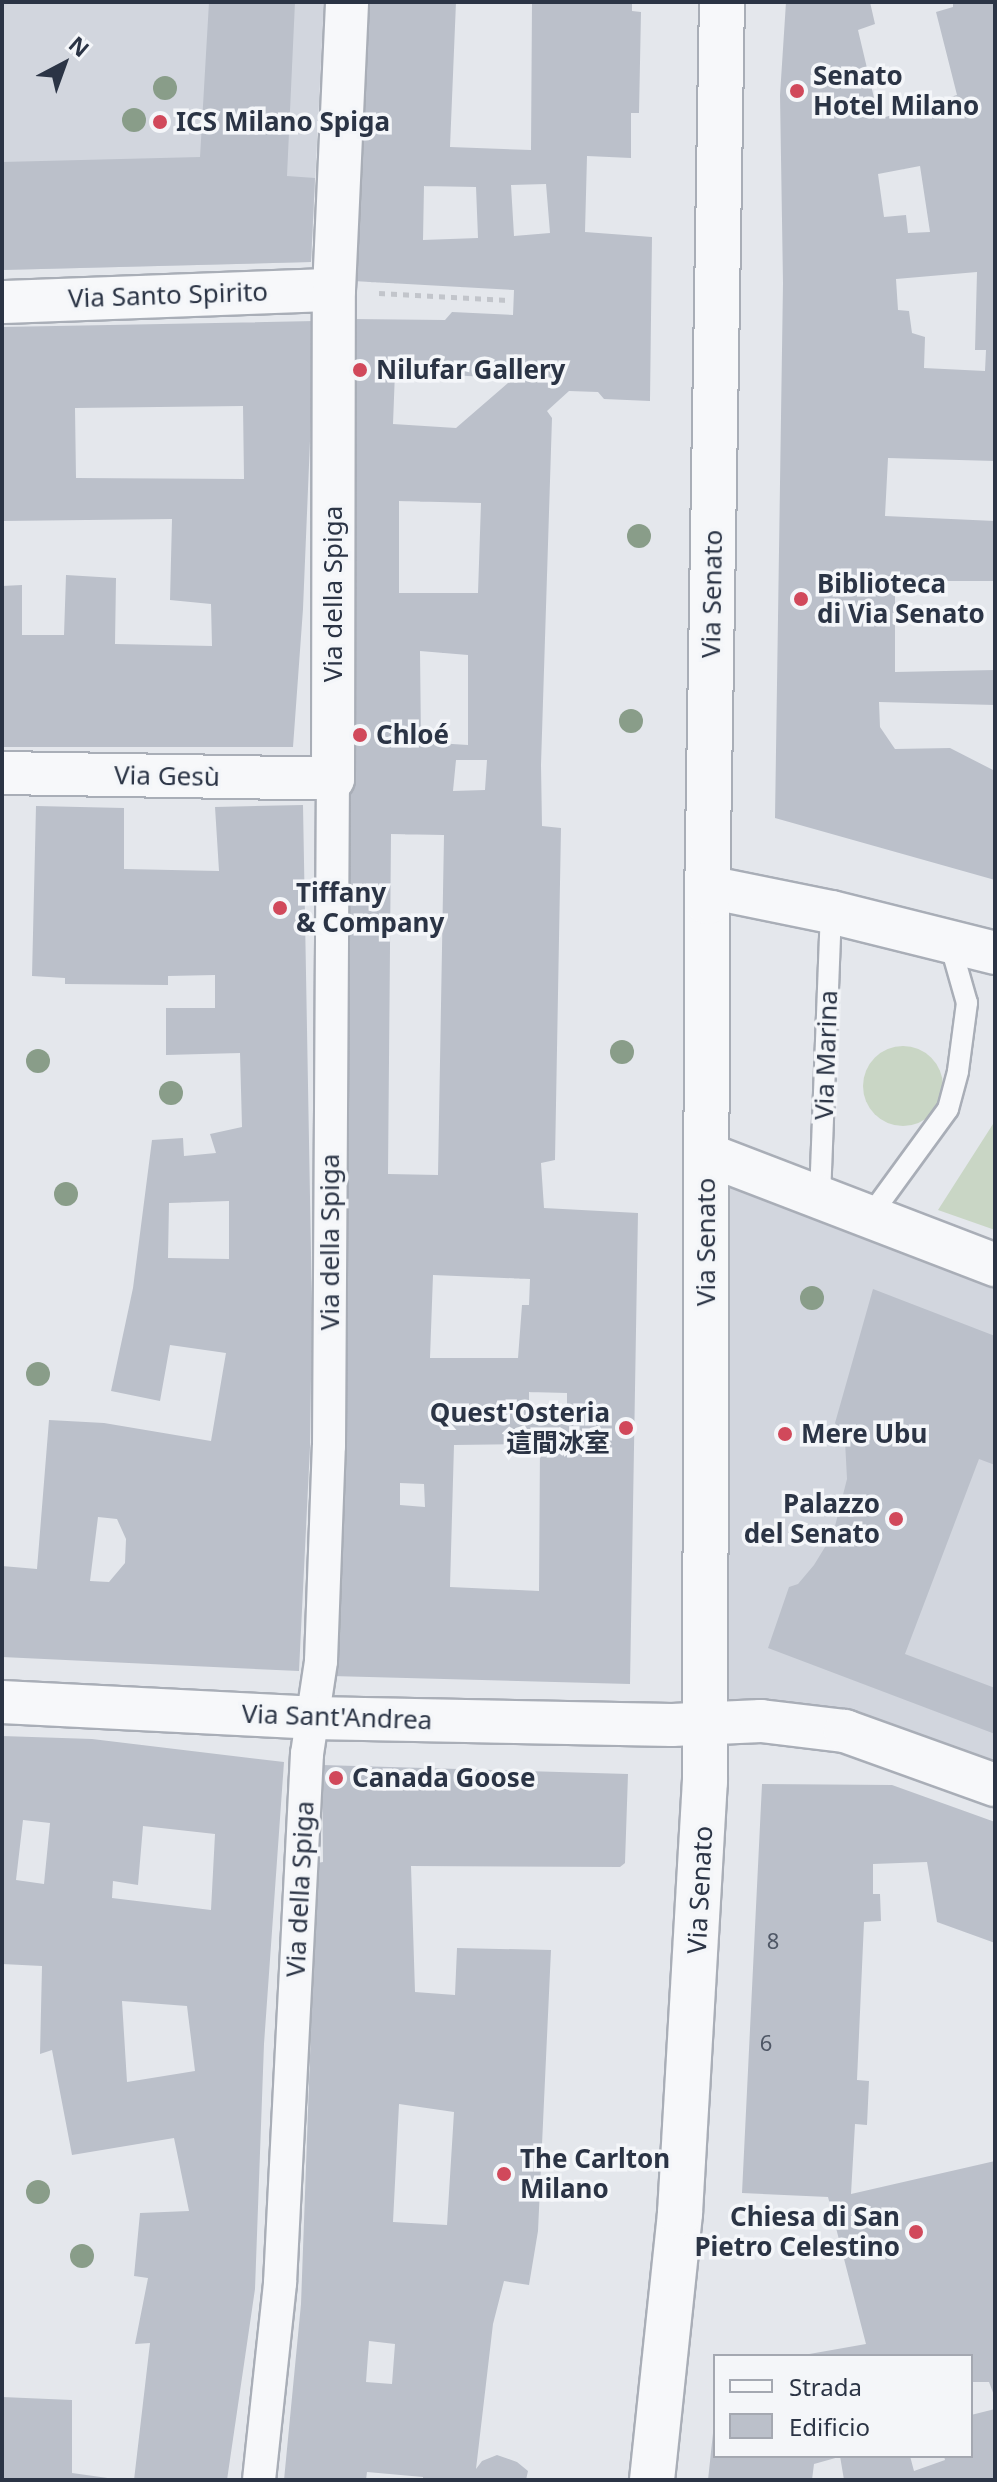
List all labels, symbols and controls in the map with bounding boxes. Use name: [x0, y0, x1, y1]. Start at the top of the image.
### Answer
north arrow: [24, 24, 104, 104]
text: N: [63, 29, 96, 63]
place label: Senato Hotel Milano: [813, 60, 979, 122]
marker: Senato Hotel Milano: [788, 82, 806, 100]
place label: ICS Milano Spiga: [176, 106, 390, 138]
marker: ICS Milano Spiga: [151, 113, 169, 131]
street label: Via Santo Spirito: [68, 276, 268, 314]
place label: Nilufar Gallery: [376, 354, 565, 386]
marker: Nilufar Gallery: [351, 361, 369, 379]
street label: Via della Spiga: [317, 506, 349, 682]
street label: Via Senato: [695, 530, 729, 658]
place label: Biblioteca di Via Senato: [817, 568, 985, 630]
marker: Biblioteca di Via Senato: [792, 590, 810, 608]
place label: Chloé: [376, 719, 449, 751]
marker: Chloé: [351, 726, 369, 744]
street label: Via Gesù: [114, 759, 220, 793]
place label: Tiffany & Company: [296, 877, 444, 938]
marker: Tiffany & Company: [271, 899, 289, 917]
street label: Via Marina: [808, 990, 844, 1120]
street label: Via della Spiga: [314, 1154, 346, 1330]
street label: Via Senato: [690, 1178, 722, 1306]
place label: Quest'Osteria 這間冰室: [430, 1397, 610, 1458]
place label: Mere Ubu: [801, 1418, 927, 1450]
marker: Quest'Osteria 這間冰室: [617, 1419, 635, 1437]
marker: Mere Ubu: [776, 1425, 794, 1443]
place label: Palazzo del Senato: [744, 1488, 880, 1550]
marker: Palazzo del Senato: [887, 1510, 905, 1528]
street label: Via Sant'Andrea: [241, 1698, 433, 1736]
place label: Canada Goose: [352, 1762, 535, 1794]
marker: Canada Goose: [327, 1769, 345, 1787]
street label: Via della Spiga: [280, 1800, 320, 1978]
street label: Via Senato: [681, 1825, 719, 1955]
house number: 8: [767, 1928, 779, 1954]
house number: 6: [760, 2030, 772, 2056]
place label: The Carlton Milano: [520, 2143, 670, 2204]
marker: The Carlton Milano: [495, 2165, 513, 2183]
place label: Chiesa di San Pietro Celestino: [694, 2201, 900, 2262]
marker: Chiesa di San Pietro Celestino: [907, 2223, 925, 2241]
legend: [713, 2354, 973, 2458]
text: Strada: [789, 2370, 862, 2403]
text: Edificio: [789, 2410, 870, 2443]

